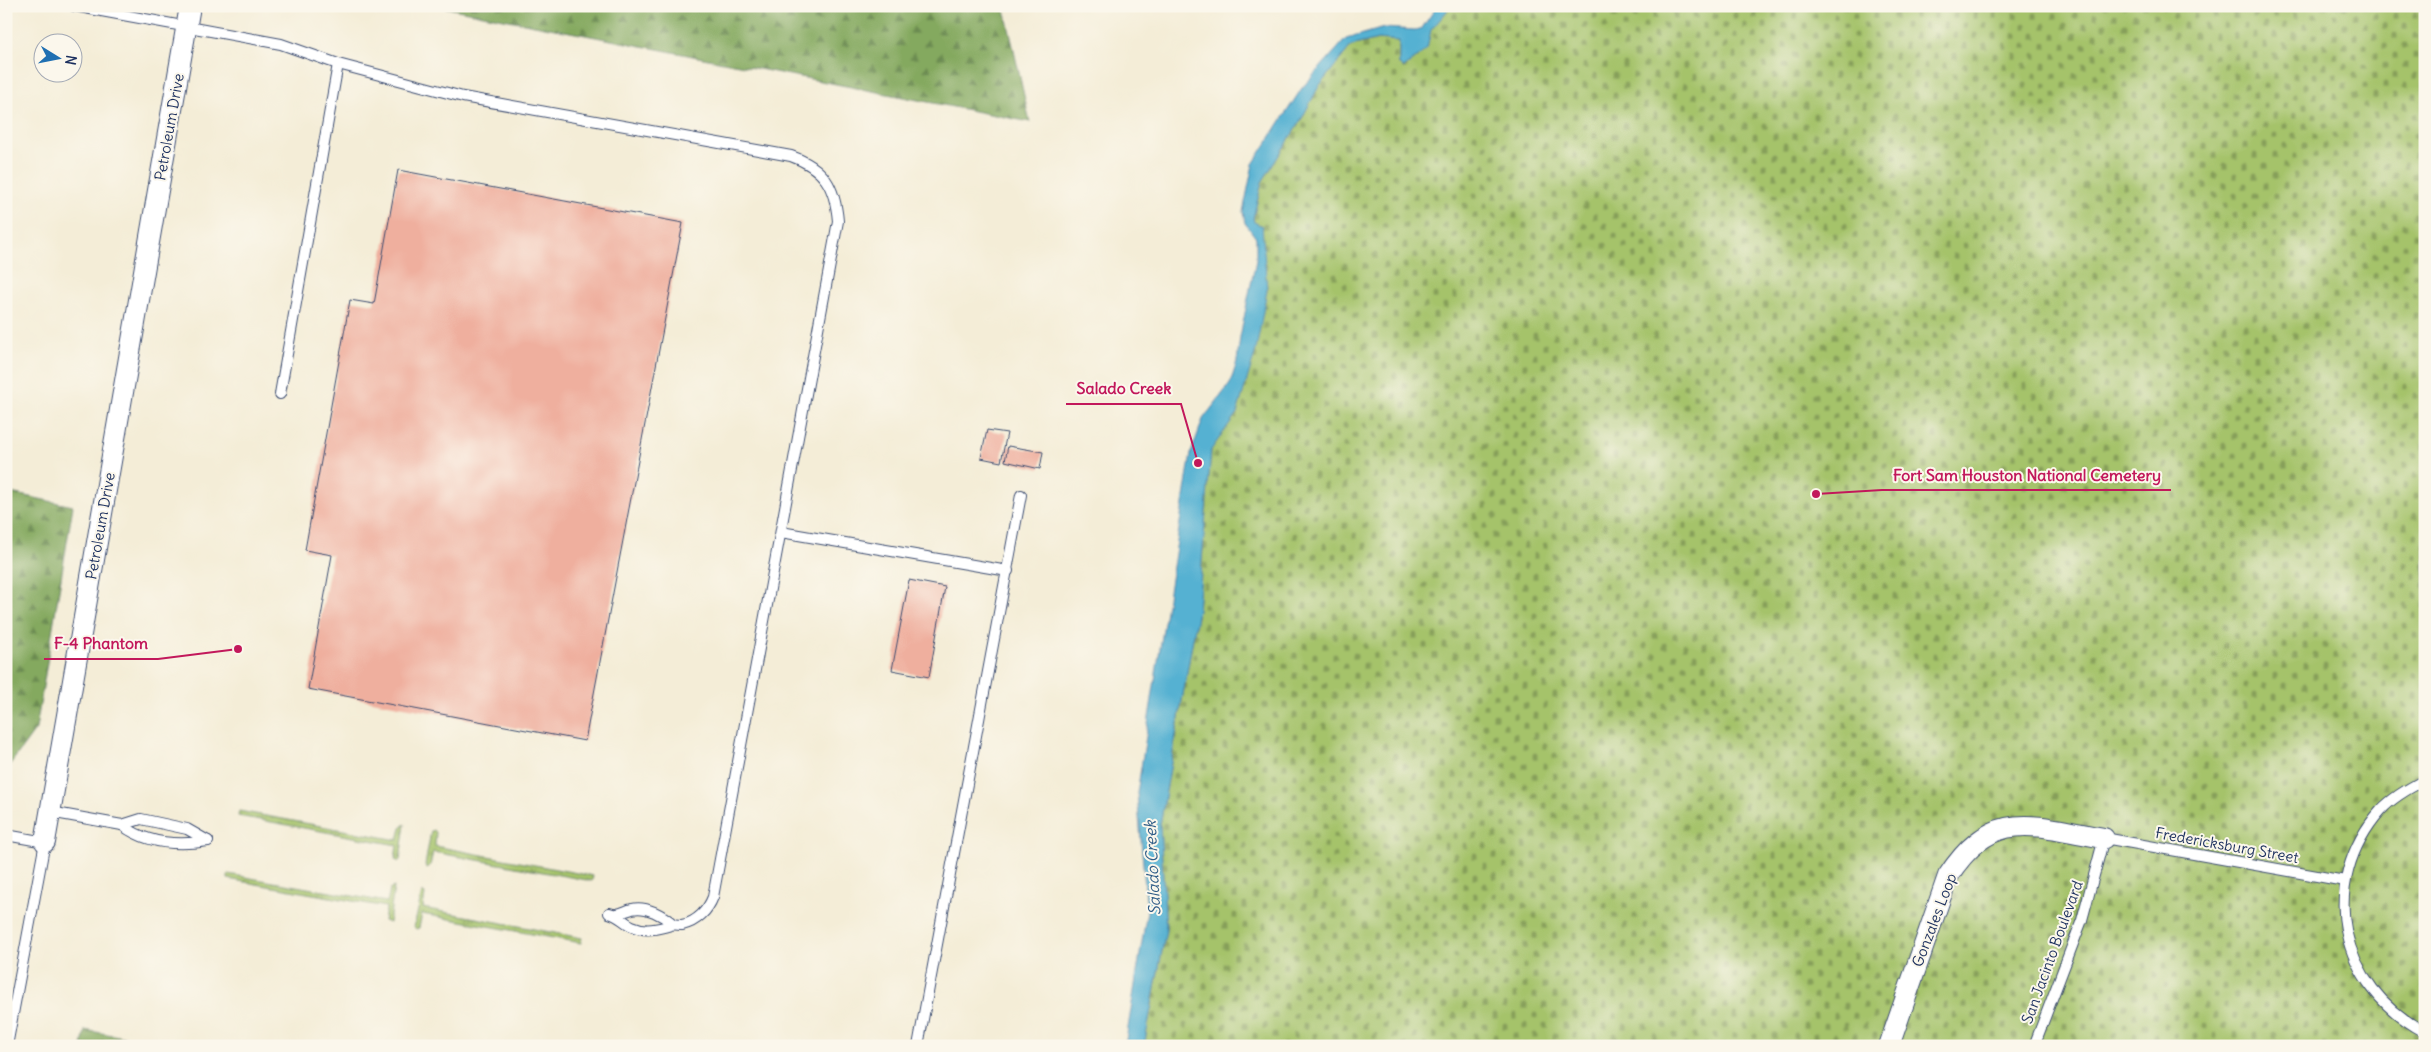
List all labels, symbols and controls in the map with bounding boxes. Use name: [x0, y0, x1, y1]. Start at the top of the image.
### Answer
north arrow: [32, 32, 82, 82]
text: N: [61, 54, 81, 67]
street label: Petroleum Drive: [150, 72, 188, 182]
callout: Salado Creek: [1066, 373, 1181, 404]
text: Salado Creek: [1077, 378, 1171, 398]
callout: Fort Sam Houston National Cemetery: [1882, 459, 2171, 490]
text: Fort Sam Houston National Cemetery: [1893, 465, 2161, 486]
street label: Petroleum Drive: [81, 471, 119, 581]
callout: F-4 Phantom: [44, 628, 158, 659]
text: F-4 Phantom: [54, 633, 148, 653]
water label: Salado Creek: [1139, 818, 1164, 916]
street label: Fredericksburg Street: [2154, 823, 2300, 867]
street label: Gonzales Loop: [1907, 870, 1961, 970]
street label: San Jacinto Boulevard: [2017, 878, 2087, 1026]

